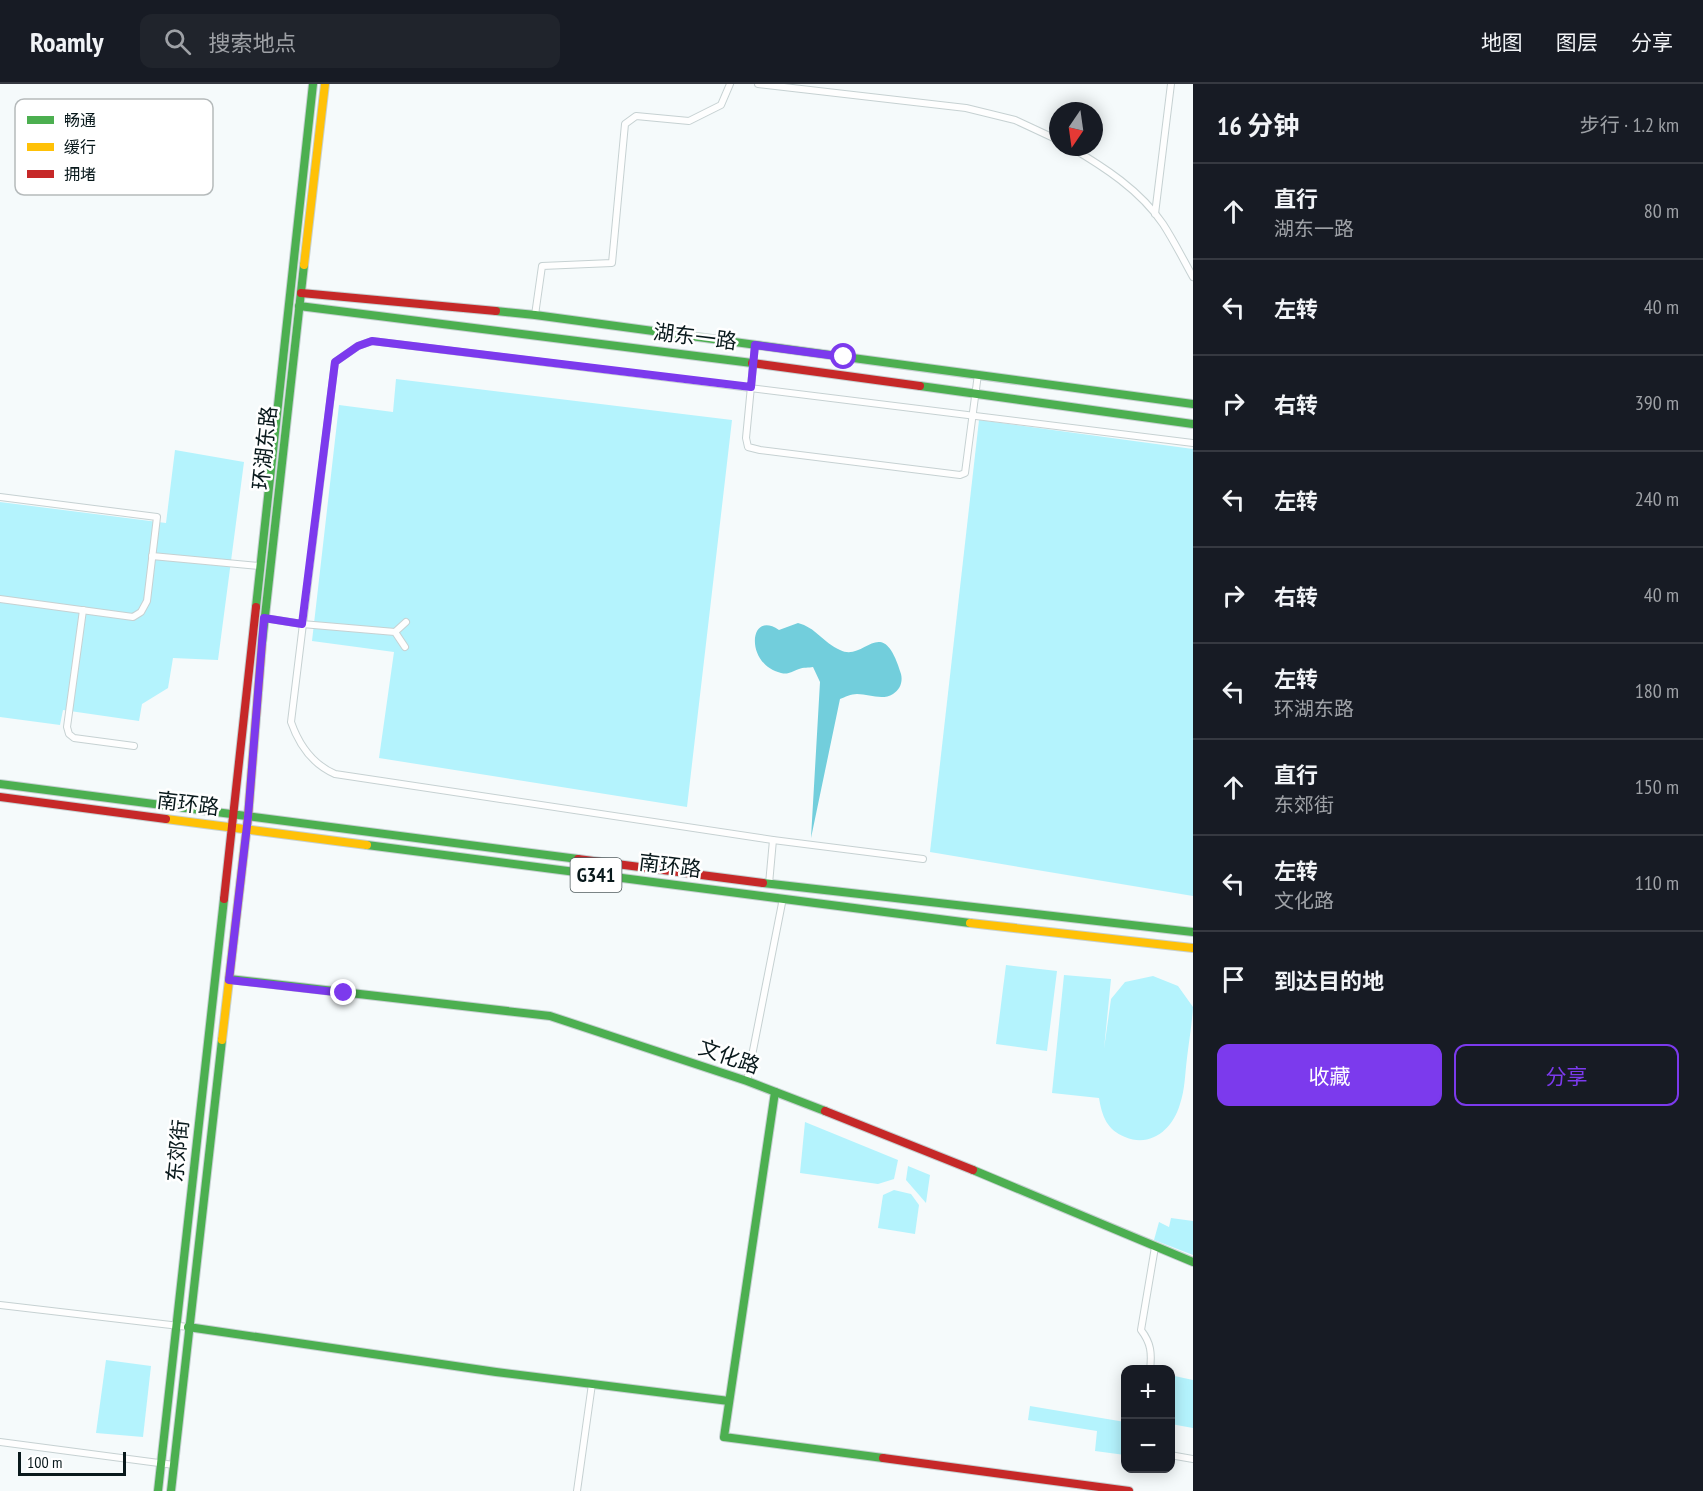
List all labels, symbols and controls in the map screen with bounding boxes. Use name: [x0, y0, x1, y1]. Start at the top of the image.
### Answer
search box: [140, 14, 560, 68]
text: Roamly: [30, 23, 104, 60]
icon: search: [161, 25, 194, 58]
text: 搜索地点: [209, 29, 297, 57]
text: 地图: [1481, 29, 1523, 56]
text: 图层: [1556, 29, 1598, 56]
text: 分享: [1631, 29, 1673, 56]
legend: [15, 99, 213, 195]
north arrow: [1049, 102, 1103, 156]
text: 16 分钟: [1217, 109, 1299, 142]
text: 畅通: [64, 110, 96, 130]
text: 步行 · 1.2 km: [1580, 112, 1679, 138]
text: 缓行: [64, 137, 96, 157]
text: 拥堵: [64, 164, 96, 184]
text: 直行: [1274, 185, 1318, 213]
icon: ahead: [1217, 195, 1250, 228]
text: 80 m: [1644, 198, 1679, 224]
text: 湖东一路: [1274, 216, 1354, 242]
icon: left: [1217, 291, 1250, 324]
text: 40 m: [1644, 294, 1679, 320]
text: 左转: [1274, 295, 1318, 323]
street label: 湖东一路: [652, 318, 738, 355]
route start: [830, 343, 856, 369]
icon: right: [1217, 387, 1250, 420]
text: 390 m: [1635, 390, 1679, 416]
text: 右转: [1274, 391, 1318, 419]
street label: 环湖东路: [247, 405, 282, 491]
icon: left: [1217, 483, 1250, 516]
text: 240 m: [1635, 486, 1679, 512]
text: 左转: [1274, 487, 1318, 515]
icon: right: [1217, 579, 1250, 612]
text: 40 m: [1644, 582, 1679, 608]
text: 右转: [1274, 583, 1318, 611]
text: 左转: [1274, 665, 1318, 693]
icon: left: [1217, 675, 1250, 708]
text: 180 m: [1635, 678, 1679, 704]
text: 环湖东路: [1274, 696, 1354, 722]
text: 直行: [1274, 761, 1318, 789]
icon: ahead: [1217, 771, 1250, 804]
text: 150 m: [1635, 774, 1679, 800]
street label: 南环路: [155, 786, 221, 821]
text: 东郊街: [1274, 792, 1334, 818]
street label: 南环路: [637, 848, 703, 883]
text: 左转: [1274, 857, 1318, 885]
road number: G341: [570, 858, 622, 892]
icon: left: [1217, 867, 1250, 900]
text: 110 m: [1635, 870, 1679, 896]
text: 文化路: [1274, 888, 1334, 914]
icon: arrive: [1217, 963, 1250, 996]
text: 到达目的地: [1274, 967, 1384, 995]
route end: [330, 979, 356, 1005]
street label: 文化路: [695, 1034, 763, 1080]
button: 收藏: [1217, 1044, 1442, 1106]
button: 分享: [1454, 1044, 1679, 1106]
street label: 东郊街: [161, 1118, 194, 1184]
map controls: [1121, 1365, 1175, 1473]
button: +: [1121, 1365, 1175, 1419]
button: −: [1121, 1419, 1175, 1473]
scale bar: [18, 1449, 126, 1476]
text: 100 m: [27, 1452, 62, 1472]

